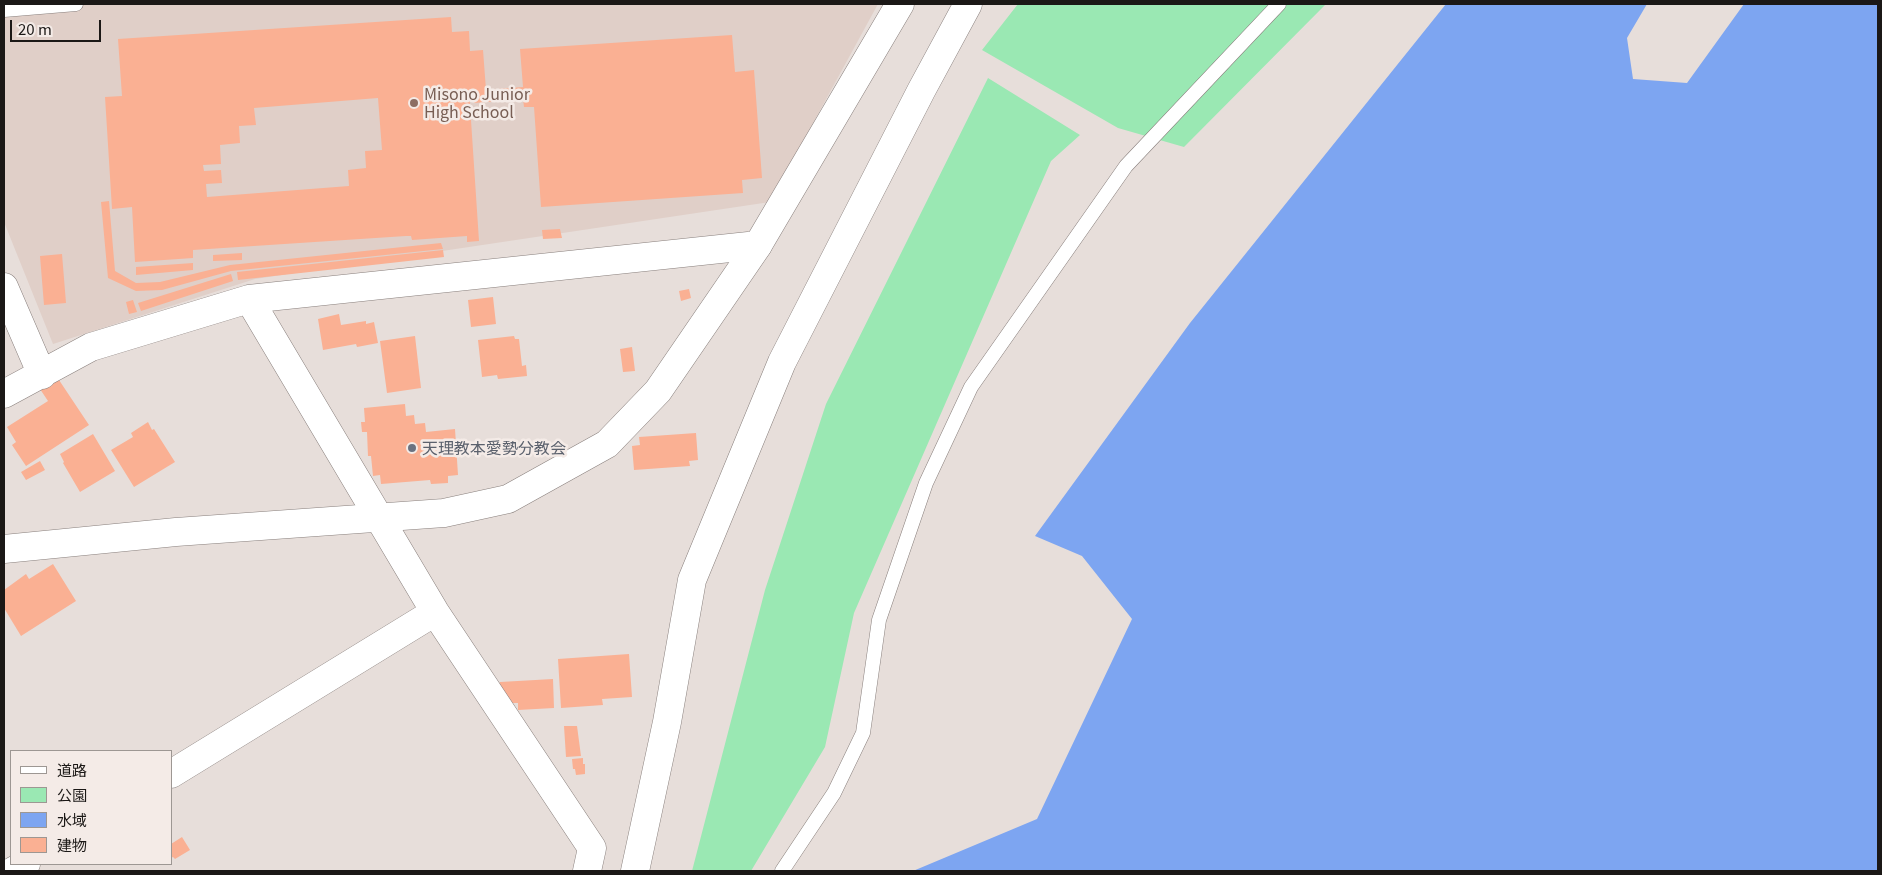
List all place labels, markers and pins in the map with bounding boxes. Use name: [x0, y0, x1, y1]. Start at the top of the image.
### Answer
place label: Misono Junior High School: [424, 84, 530, 122]
marker: Misono Junior High School: [408, 97, 420, 109]
place label: 天理教本愛勢分教会: [422, 438, 566, 458]
marker: 天理教本愛勢分教会: [406, 442, 418, 454]

